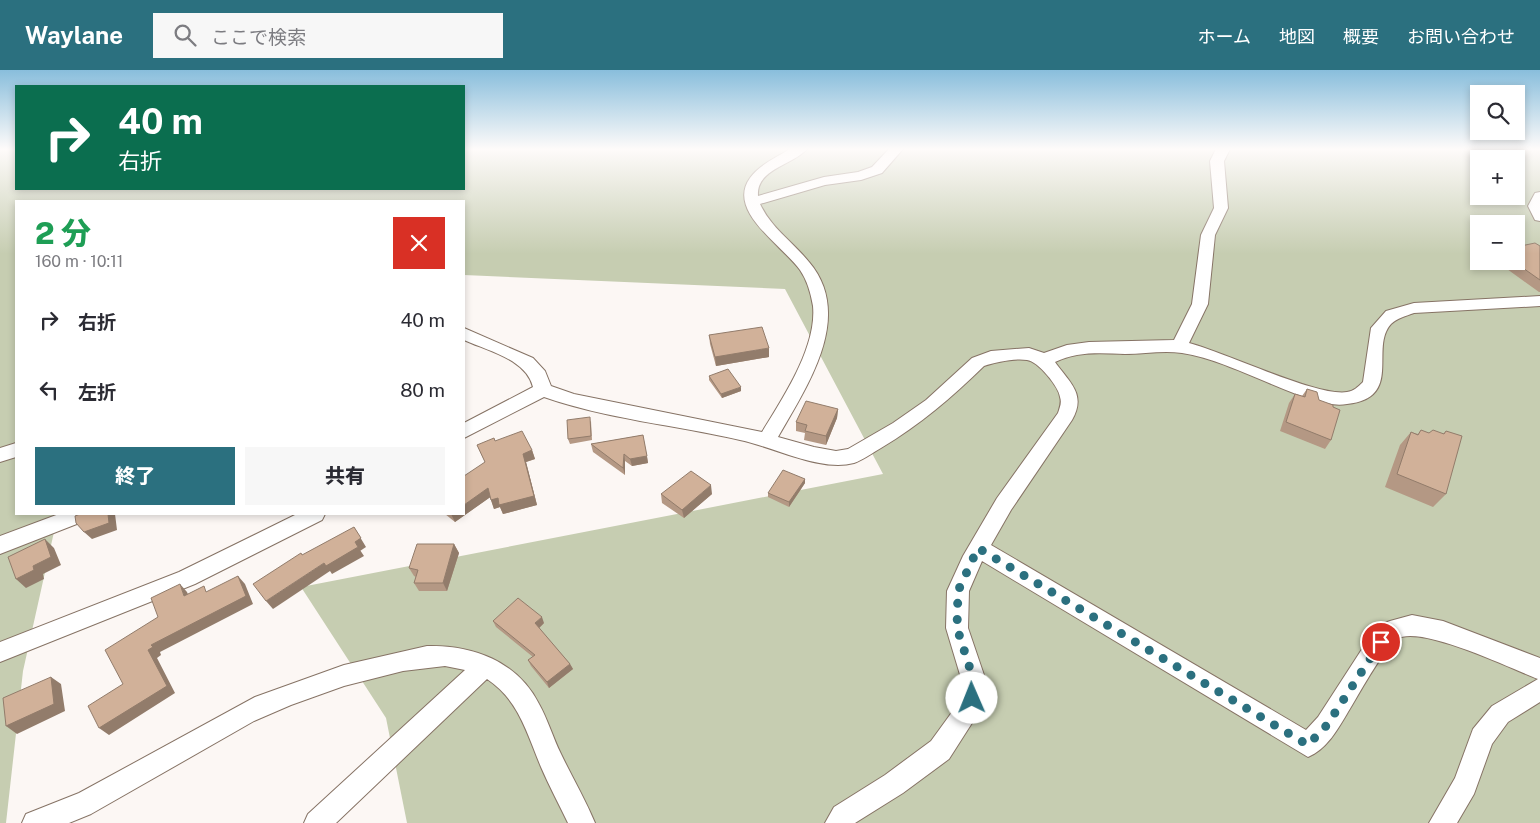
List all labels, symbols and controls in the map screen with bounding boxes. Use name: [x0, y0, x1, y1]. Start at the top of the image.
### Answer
search box: [153, 13, 503, 58]
text: Waylane: [25, 21, 123, 49]
icon: search: [171, 21, 199, 49]
text: ここで検索: [211, 26, 306, 48]
text: ホーム: [1198, 26, 1251, 47]
text: 地図: [1279, 26, 1315, 47]
text: 概要: [1343, 26, 1379, 47]
text: お問い合わせ: [1407, 26, 1515, 47]
map controls: [1470, 85, 1525, 270]
button: search: [1470, 85, 1525, 140]
text: 40 m: [118, 101, 203, 142]
icon: right: [35, 105, 100, 170]
text: 右折: [118, 148, 162, 174]
button: +: [1470, 150, 1525, 205]
text: 2 分: [35, 215, 91, 251]
button: −: [1470, 215, 1525, 270]
button: close: [393, 217, 445, 269]
text: 160 m · 10:11: [35, 252, 123, 271]
icon: right: [35, 306, 63, 334]
text: 40 m: [400, 309, 445, 331]
text: 右折: [78, 311, 116, 333]
icon: left: [35, 376, 63, 404]
text: 80 m: [400, 379, 445, 401]
text: 左折: [78, 381, 116, 403]
button: 終了: [35, 447, 235, 505]
button: 共有: [245, 447, 445, 505]
pin: [1360, 621, 1402, 663]
icon: arrive: [1367, 628, 1395, 656]
position arrow: [945, 671, 997, 723]

